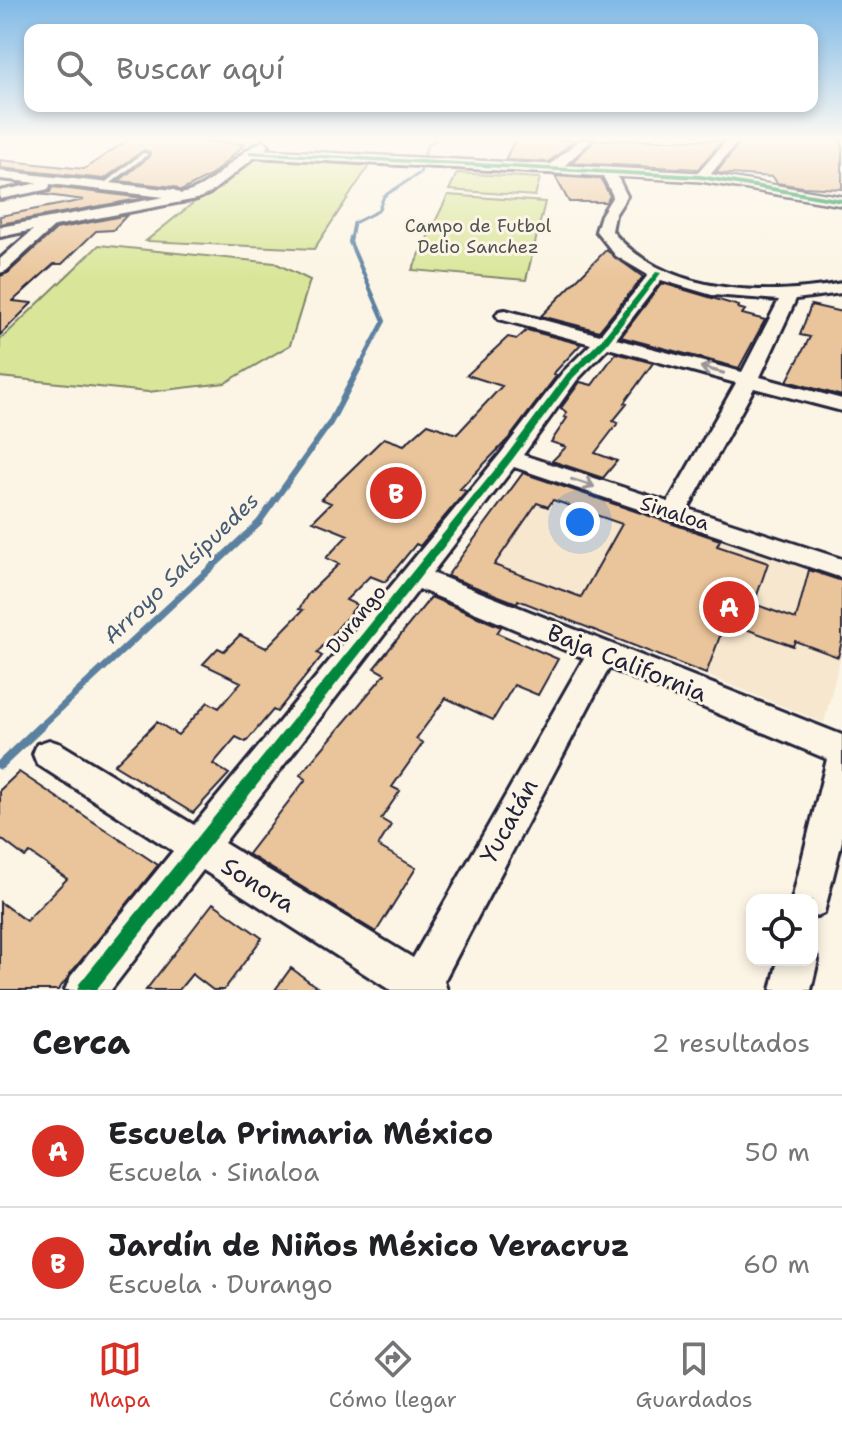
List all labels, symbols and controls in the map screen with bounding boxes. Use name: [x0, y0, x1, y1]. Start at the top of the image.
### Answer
search box: [24, 24, 818, 112]
icon: search: [52, 46, 96, 90]
text: Buscar aquí: [116, 48, 284, 89]
park label: Campo de Futbol Delio Sanchez: [405, 214, 552, 259]
one-way arrow: [700, 362, 726, 377]
pin: B: [370, 463, 422, 523]
one-way arrow: [569, 476, 595, 491]
water label: Arroyo Salsipuedes: [97, 486, 265, 650]
street label: Sinaloa: [637, 490, 713, 537]
your location: [560, 502, 600, 542]
pin: A: [703, 577, 755, 637]
street label: Durango: [320, 579, 392, 659]
street label: Baja California: [543, 616, 712, 710]
street label: Yucatán: [473, 773, 545, 869]
street label: Sonora: [215, 850, 301, 920]
map controls: [746, 894, 818, 966]
button: locate: [746, 894, 818, 966]
text: Cerca: [32, 1019, 130, 1065]
text: 2 resultados: [651, 1025, 810, 1060]
text: Escuela Primaria México: [108, 1113, 493, 1154]
text: A: [48, 1134, 68, 1169]
text: 50 m: [745, 1134, 810, 1169]
text: Escuela · Sinaloa: [108, 1154, 319, 1189]
text: Jardín de Niños México Veracruz: [108, 1225, 629, 1266]
text: B: [50, 1246, 66, 1281]
text: 60 m: [743, 1246, 810, 1281]
text: Escuela · Durango: [108, 1266, 333, 1301]
tab: Mapa: [89, 1337, 150, 1414]
tab: Cómo llegar: [329, 1337, 457, 1414]
tab: Guardados: [636, 1337, 753, 1414]

